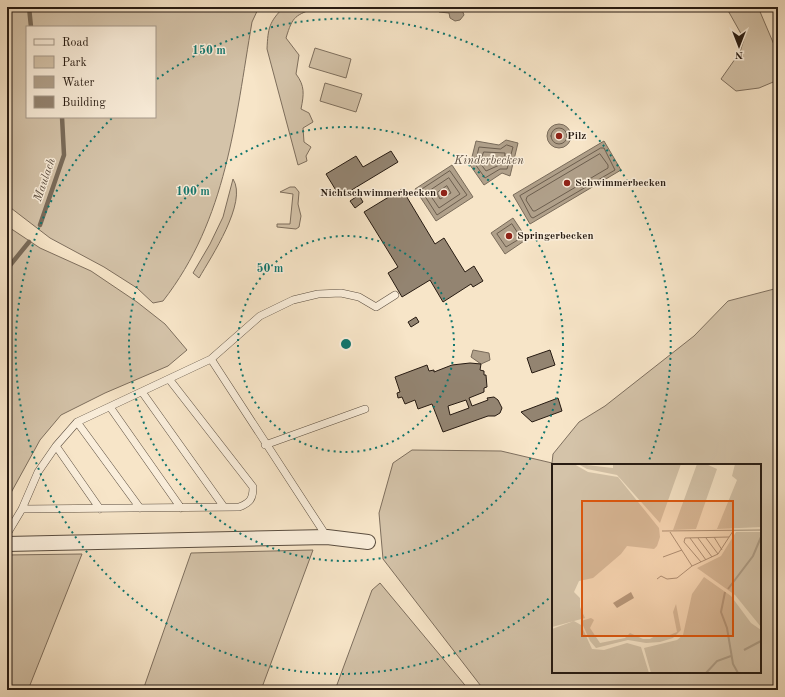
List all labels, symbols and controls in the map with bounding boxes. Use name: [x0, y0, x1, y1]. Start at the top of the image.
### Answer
legend: [26, 26, 156, 118]
north arrow: [719, 26, 759, 66]
text: Road: [62, 37, 89, 49]
text: 150 m: [192, 44, 226, 57]
text: N: [734, 49, 743, 60]
text: Park: [62, 57, 87, 69]
text: Water: [62, 77, 95, 89]
text: Building: [62, 97, 106, 109]
marker: Pilz: [554, 131, 564, 141]
place label: Pilz: [567, 131, 586, 142]
water label: Kinderbecken: [453, 155, 524, 167]
water label: Maulach: [32, 157, 58, 204]
marker: Schwimmerbecken: [562, 178, 572, 188]
place label: Schwimmerbecken: [575, 178, 666, 189]
text: 100 m: [176, 186, 210, 198]
place label: Nichtschwimmerbecken: [320, 188, 436, 199]
marker: Nichtschwimmerbecken: [439, 188, 449, 198]
marker: Springerbecken: [504, 231, 514, 241]
place label: Springerbecken: [517, 231, 594, 242]
text: 50 m: [257, 262, 284, 275]
centre of rings: [339, 337, 353, 351]
inset map: [552, 464, 761, 673]

